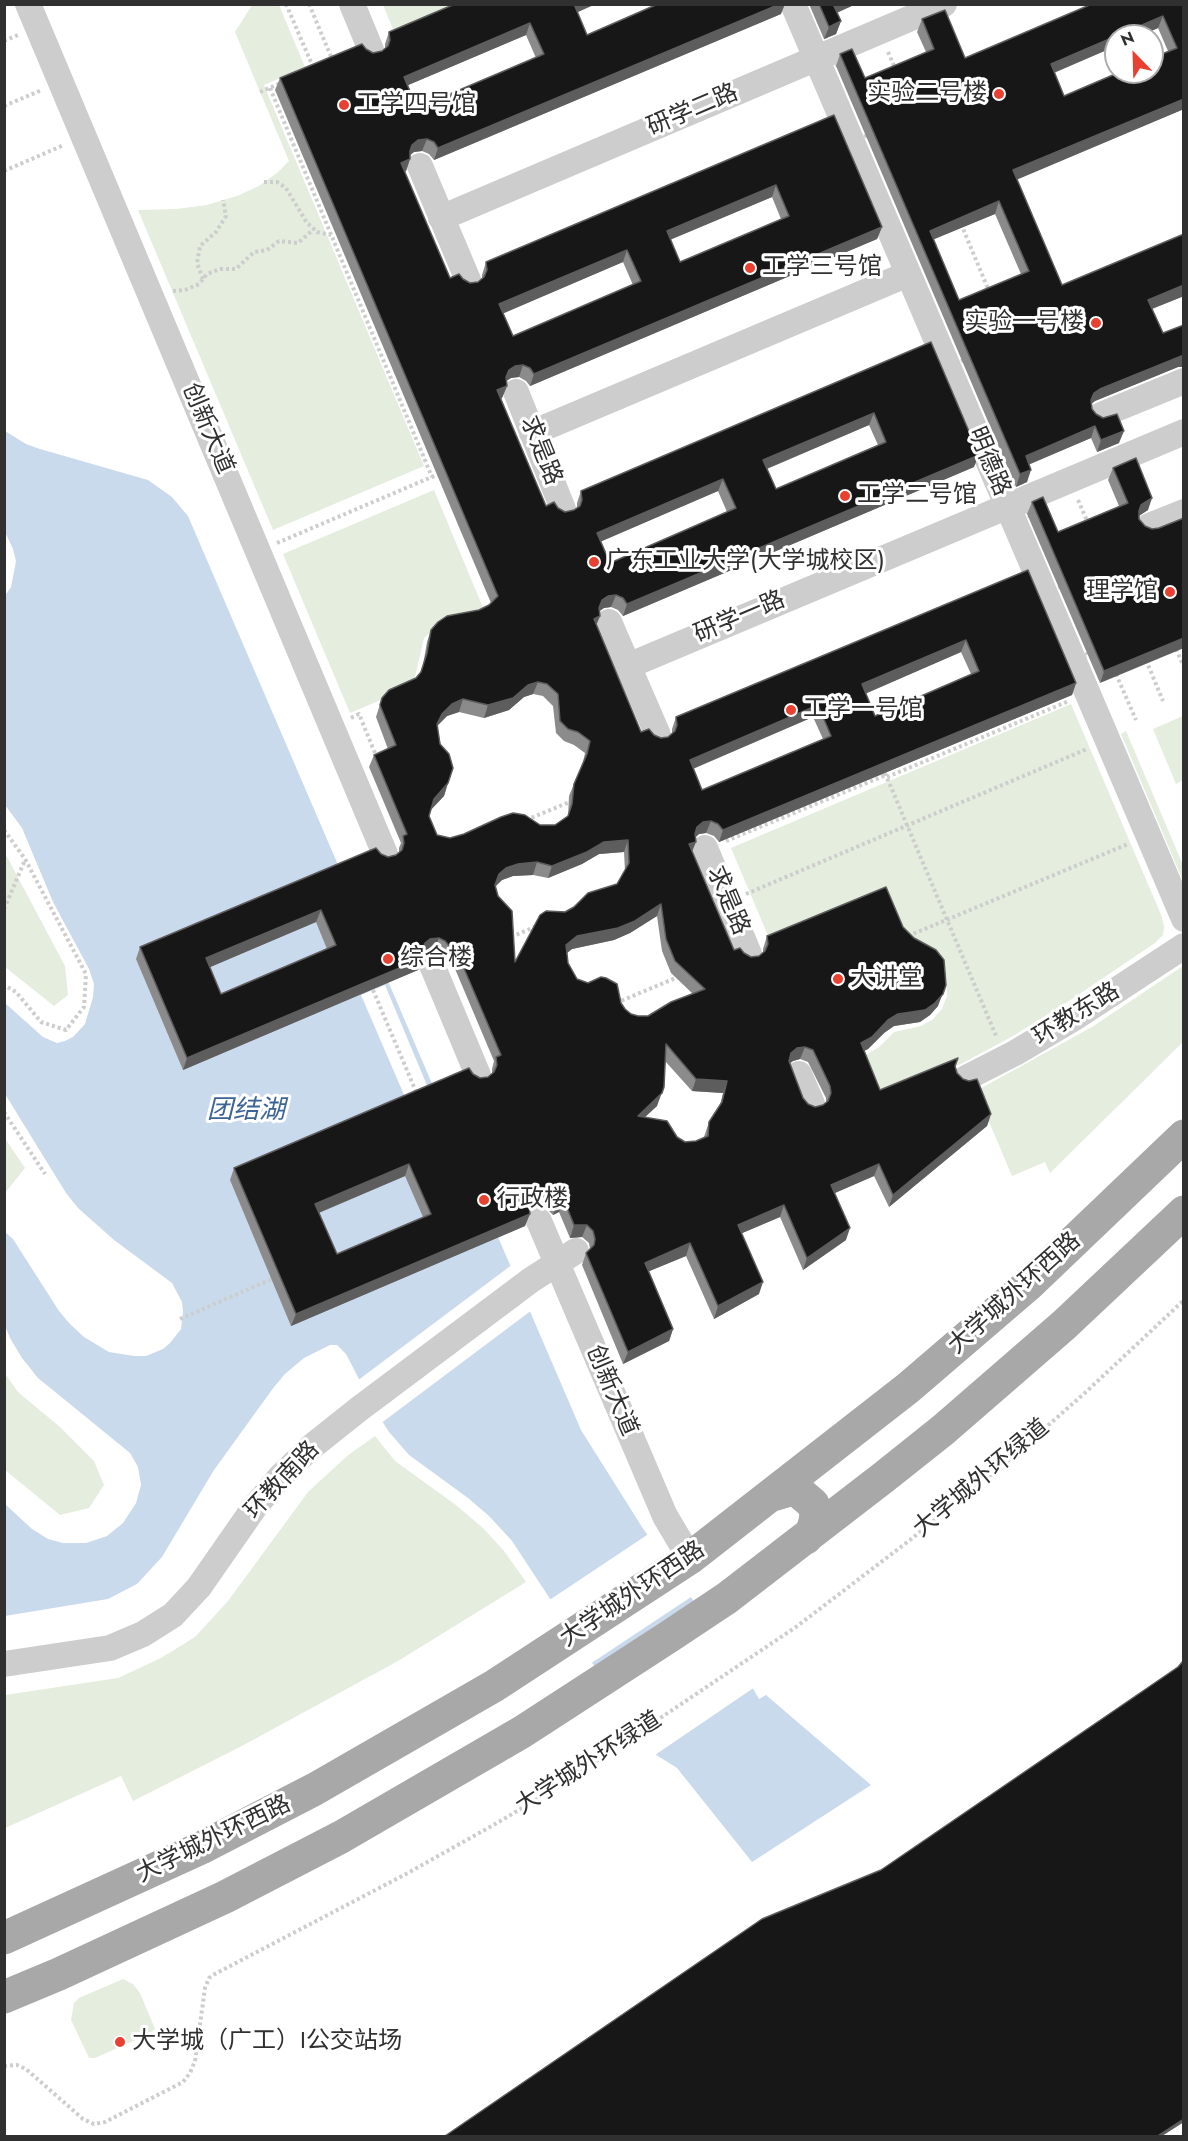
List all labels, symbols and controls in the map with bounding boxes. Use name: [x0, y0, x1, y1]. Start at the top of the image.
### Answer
north arrow: [1104, 24, 1164, 84]
text: N: [1117, 26, 1138, 52]
street label: 研学二路: [643, 79, 743, 143]
place label: 实验二号楼: [867, 80, 987, 108]
marker: 实验二号楼: [992, 87, 1006, 101]
place label: 工学四号馆: [356, 91, 476, 119]
marker: 工学四号馆: [337, 98, 351, 112]
place label: 工学三号馆: [762, 254, 882, 282]
marker: 工学三号馆: [743, 261, 757, 275]
place label: 实验一号楼: [964, 309, 1084, 337]
marker: 实验一号楼: [1089, 316, 1103, 330]
street label: 创新大道: [175, 379, 239, 479]
street label: 求是路: [513, 412, 567, 490]
street label: 明德路: [961, 423, 1015, 501]
place label: 工学二号馆: [857, 482, 977, 510]
marker: 工学二号馆: [838, 489, 852, 503]
place label: 广东工业大学(大学城校区): [606, 548, 885, 576]
marker: 广东工业大学(大学城校区): [587, 555, 601, 569]
place label: 理学馆: [1086, 578, 1158, 606]
marker: 理学馆: [1163, 585, 1177, 599]
street label: 研学一路: [690, 586, 790, 650]
place label: 工学一号馆: [803, 696, 923, 724]
marker: 工学一号馆: [784, 703, 798, 717]
street label: 求是路: [700, 862, 754, 940]
place label: 综合楼: [400, 945, 472, 973]
marker: 综合楼: [381, 952, 395, 966]
place label: 大讲堂: [850, 965, 922, 993]
marker: 大讲堂: [831, 972, 845, 986]
street label: 环教东路: [1029, 977, 1125, 1053]
water label: 团结湖: [207, 1096, 285, 1128]
place label: 行政楼: [496, 1186, 568, 1214]
marker: 行政楼: [477, 1193, 491, 1207]
street label: 大学城外环西路: [943, 1227, 1087, 1361]
street label: 创新大道: [579, 1341, 643, 1441]
street label: 大学城外环绿道: [908, 1414, 1056, 1544]
street label: 环教南路: [240, 1436, 326, 1526]
street label: 大学城外环西路: [555, 1536, 711, 1654]
street label: 大学城外环绿道: [511, 1706, 667, 1822]
street label: 大学城外环西路: [132, 1790, 296, 1890]
place label: 大学城（广工）I公交站场: [132, 2028, 402, 2056]
marker: 大学城（广工）I公交站场: [113, 2035, 127, 2049]

